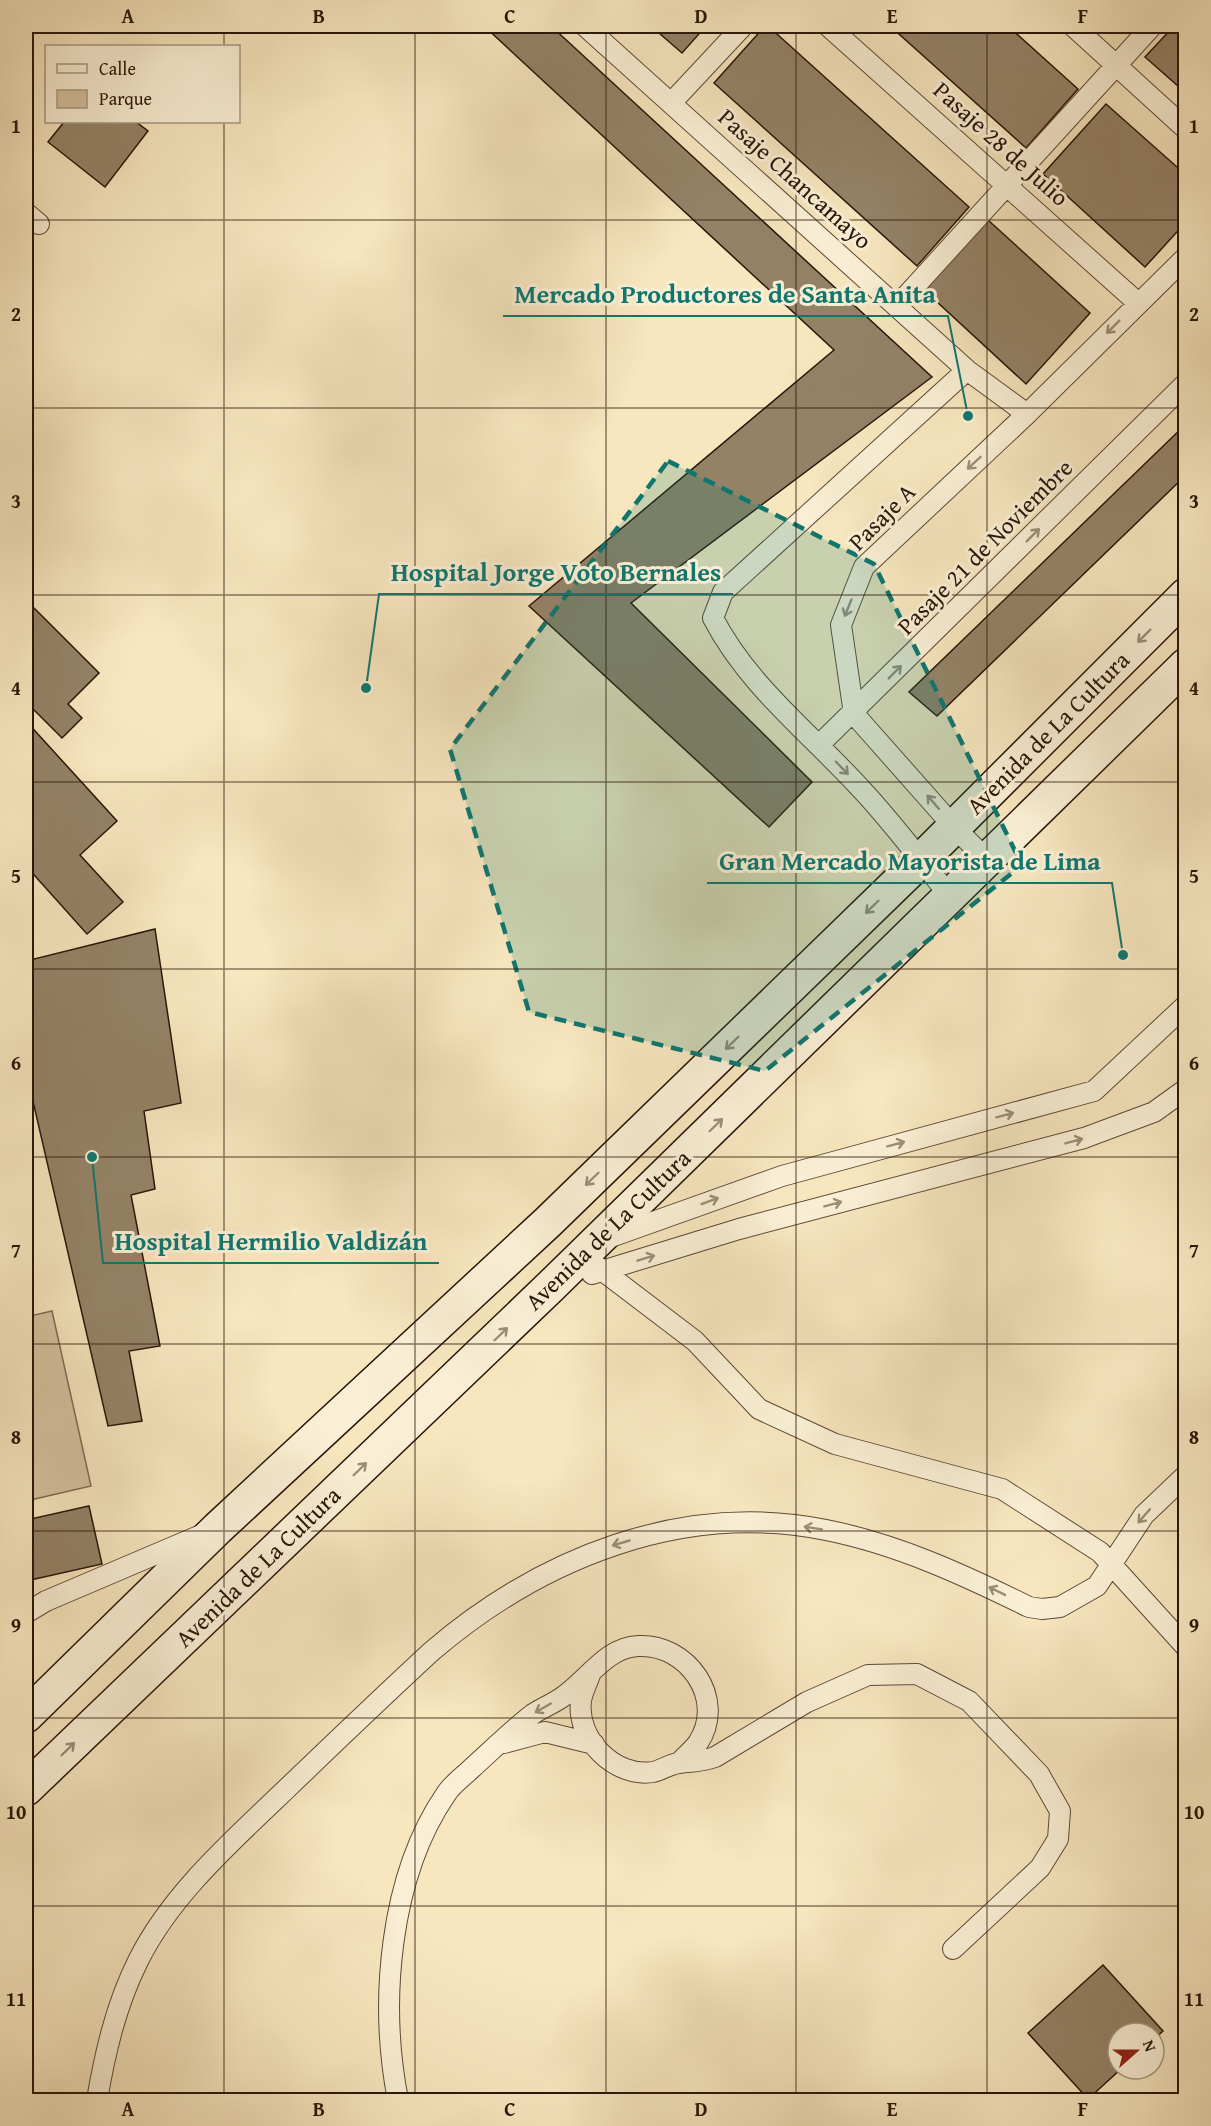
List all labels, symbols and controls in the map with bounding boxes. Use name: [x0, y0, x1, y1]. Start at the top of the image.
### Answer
text: A: [122, 1, 135, 30]
text: B: [313, 1, 325, 30]
text: C: [504, 1, 516, 30]
text: D: [694, 1, 708, 30]
text: E: [887, 1, 898, 30]
text: F: [1078, 1, 1088, 30]
legend: [45, 45, 240, 123]
text: Calle: [99, 55, 136, 82]
street label: Pasaje 28 de Julio: [926, 73, 1077, 214]
text: Parque: [99, 85, 152, 112]
street label: Pasaje Chancamayo: [711, 100, 880, 257]
text: 1: [11, 111, 21, 140]
text: 1: [1189, 111, 1199, 140]
callout: Mercado Productores de Santa Anita: [503, 272, 948, 316]
text: Mercado Productores de Santa Anita: [514, 274, 936, 313]
text: 2: [11, 299, 21, 328]
text: 2: [1189, 299, 1199, 328]
one-way arrow: [1106, 320, 1121, 335]
street label: Pasaje 21 de Noviembre: [889, 451, 1080, 642]
one-way arrow: [967, 456, 982, 470]
street label: Pasaje A: [840, 475, 924, 558]
text: 3: [11, 486, 21, 515]
text: 3: [1189, 486, 1199, 515]
one-way arrow: [1026, 527, 1041, 542]
callout: Hospital Jorge Voto Bernales: [379, 550, 733, 594]
text: Hospital Jorge Voto Bernales: [391, 552, 721, 591]
one-way arrow: [842, 598, 853, 617]
one-way arrow: [1137, 629, 1152, 644]
street label: Avenida de La Cultura: [958, 643, 1138, 822]
one-way arrow: [888, 665, 903, 680]
text: 4: [11, 673, 21, 702]
text: 4: [1189, 673, 1199, 702]
one-way arrow: [834, 761, 849, 776]
one-way arrow: [926, 794, 939, 810]
callout: Gran Mercado Mayorista de Lima: [707, 839, 1112, 883]
text: Gran Mercado Mayorista de Lima: [719, 841, 1101, 880]
text: 5: [11, 861, 21, 890]
text: 5: [1189, 861, 1199, 890]
one-way arrow: [865, 900, 880, 915]
one-way arrow: [725, 1036, 740, 1051]
text: 6: [11, 1048, 21, 1077]
text: 6: [1189, 1048, 1199, 1077]
one-way arrow: [995, 1108, 1014, 1120]
one-way arrow: [709, 1117, 724, 1132]
one-way arrow: [1064, 1135, 1083, 1146]
one-way arrow: [886, 1138, 905, 1149]
street label: Avenida de La Cultura: [517, 1141, 699, 1318]
one-way arrow: [585, 1172, 600, 1187]
one-way arrow: [700, 1195, 719, 1206]
one-way arrow: [823, 1198, 842, 1210]
callout: Hospital Hermilio Valdizán: [103, 1219, 439, 1263]
text: Hospital Hermilio Valdizán: [115, 1221, 428, 1260]
text: 7: [11, 1235, 21, 1264]
text: 7: [1189, 1235, 1199, 1264]
one-way arrow: [636, 1251, 655, 1262]
one-way arrow: [494, 1327, 509, 1341]
text: 8: [11, 1422, 21, 1451]
text: 8: [1189, 1422, 1199, 1451]
one-way arrow: [353, 1461, 368, 1476]
street label: Avenida de La Cultura: [167, 1478, 349, 1655]
one-way arrow: [1137, 1508, 1151, 1523]
one-way arrow: [804, 1522, 824, 1533]
one-way arrow: [611, 1538, 630, 1549]
one-way arrow: [988, 1585, 1006, 1597]
text: 9: [11, 1610, 21, 1639]
text: 9: [1189, 1610, 1199, 1639]
one-way arrow: [535, 1702, 552, 1714]
one-way arrow: [60, 1741, 75, 1756]
text: 10: [6, 1797, 26, 1826]
text: 10: [1184, 1797, 1204, 1826]
text: 11: [6, 1984, 26, 2013]
text: 11: [1184, 1984, 1204, 2013]
north arrow: [1106, 2021, 1166, 2081]
text: N: [1137, 2036, 1163, 2055]
text: A: [122, 2094, 135, 2123]
text: B: [313, 2094, 325, 2123]
text: C: [504, 2094, 516, 2123]
text: D: [694, 2094, 708, 2123]
text: E: [887, 2094, 898, 2123]
text: F: [1078, 2094, 1088, 2123]

